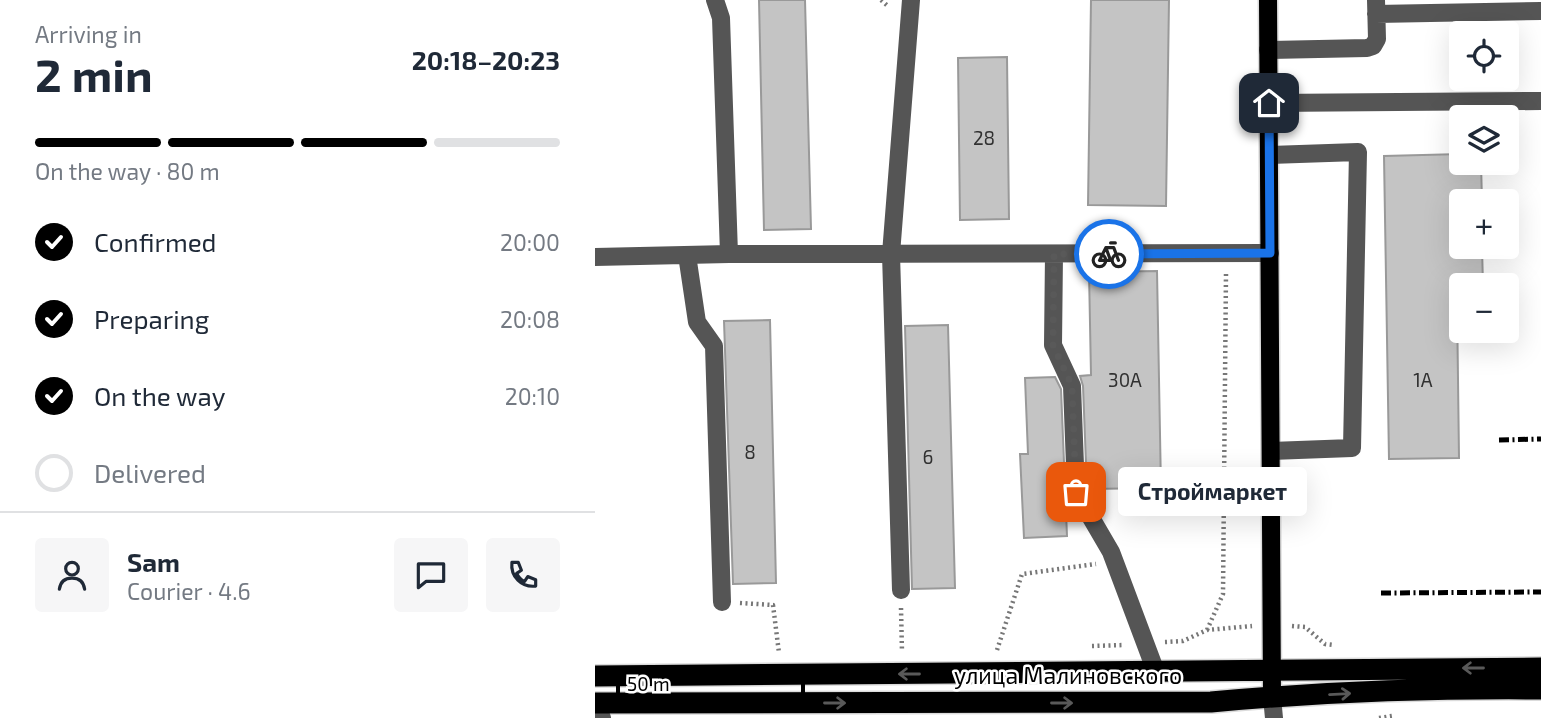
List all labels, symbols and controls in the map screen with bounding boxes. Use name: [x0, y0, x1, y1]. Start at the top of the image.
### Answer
text: Arriving in: [35, 20, 142, 48]
map controls: [1449, 21, 1519, 343]
button: locate: [1449, 21, 1519, 91]
text: 20:18–20:23: [412, 44, 560, 75]
text: 2 min: [35, 46, 153, 101]
pin: [1239, 73, 1299, 133]
icon: home: [1250, 84, 1288, 122]
button: layers: [1449, 105, 1519, 175]
house number: 28: [973, 126, 995, 149]
text: On the way · 80 m: [35, 157, 220, 185]
button: +: [1449, 189, 1519, 259]
courier: [1074, 219, 1144, 289]
icon: check: [35, 223, 73, 261]
text: Confirmed: [94, 226, 217, 257]
text: 20:00: [500, 228, 560, 256]
icon: bike: [1090, 235, 1128, 273]
button: −: [1449, 273, 1519, 343]
icon: check: [35, 300, 73, 338]
text: Preparing: [94, 303, 209, 334]
text: 20:08: [500, 305, 560, 333]
house number: 30А: [1108, 368, 1142, 391]
house number: 1А: [1413, 368, 1433, 391]
icon: check: [35, 377, 73, 415]
text: On the way: [94, 380, 225, 411]
text: 20:10: [505, 382, 560, 410]
house number: 8: [744, 440, 756, 463]
house number: 6: [923, 445, 933, 468]
text: Delivered: [94, 457, 206, 488]
pin: [1046, 462, 1106, 522]
callout: Строймаркет: [1118, 468, 1307, 516]
icon: bag: [1057, 473, 1095, 511]
text: Строймаркет: [1138, 477, 1287, 505]
button: person: [35, 538, 109, 612]
button: chat: [394, 538, 468, 612]
button: phone: [486, 538, 560, 612]
text: Sam: [127, 546, 180, 577]
text: Courier · 4.6: [127, 577, 251, 605]
street label: улица Малиновского: [954, 661, 1182, 690]
one-way arrow: [1462, 661, 1485, 675]
one-way arrow: [898, 667, 921, 681]
scale bar: [616, 669, 805, 701]
text: 50 m: [627, 672, 670, 695]
one-way arrow: [1329, 687, 1352, 700]
one-way arrow: [823, 696, 846, 710]
one-way arrow: [1050, 696, 1073, 710]

